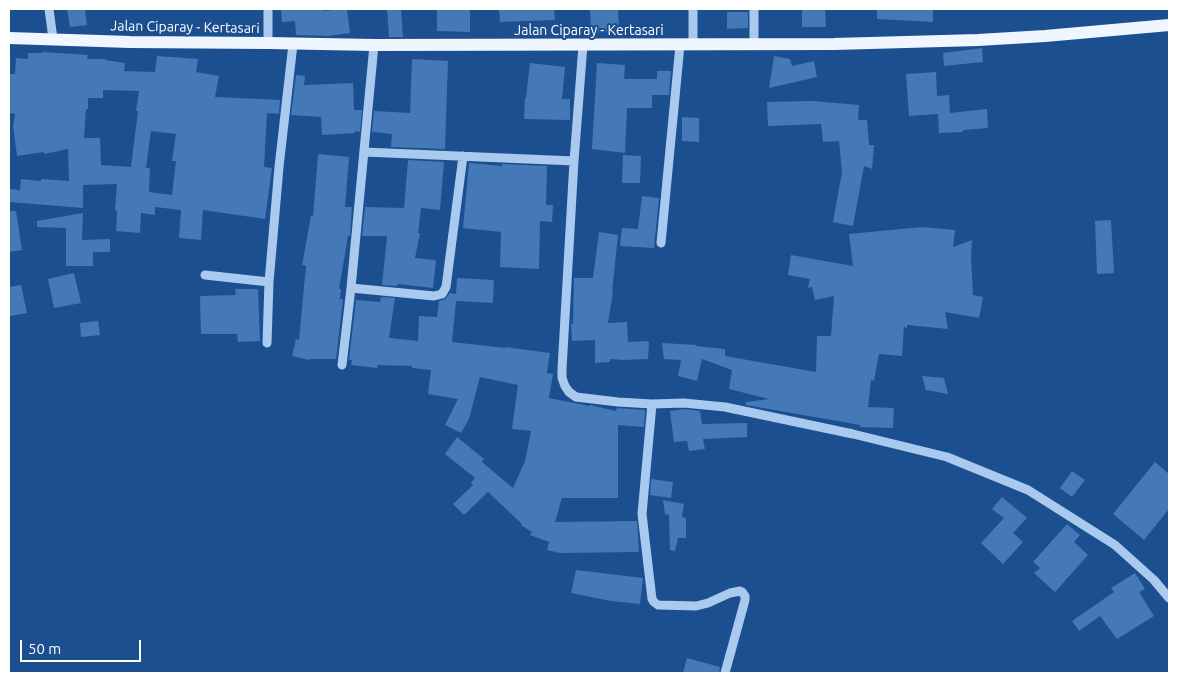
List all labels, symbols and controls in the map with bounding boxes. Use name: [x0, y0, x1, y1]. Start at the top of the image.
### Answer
street label: Jalan Ciparay - Kertasari: [110, 17, 260, 37]
street label: Jalan Ciparay - Kertasari: [514, 22, 664, 38]
scale bar: [22, 630, 144, 662]
text: 50 m: [28, 640, 61, 657]

